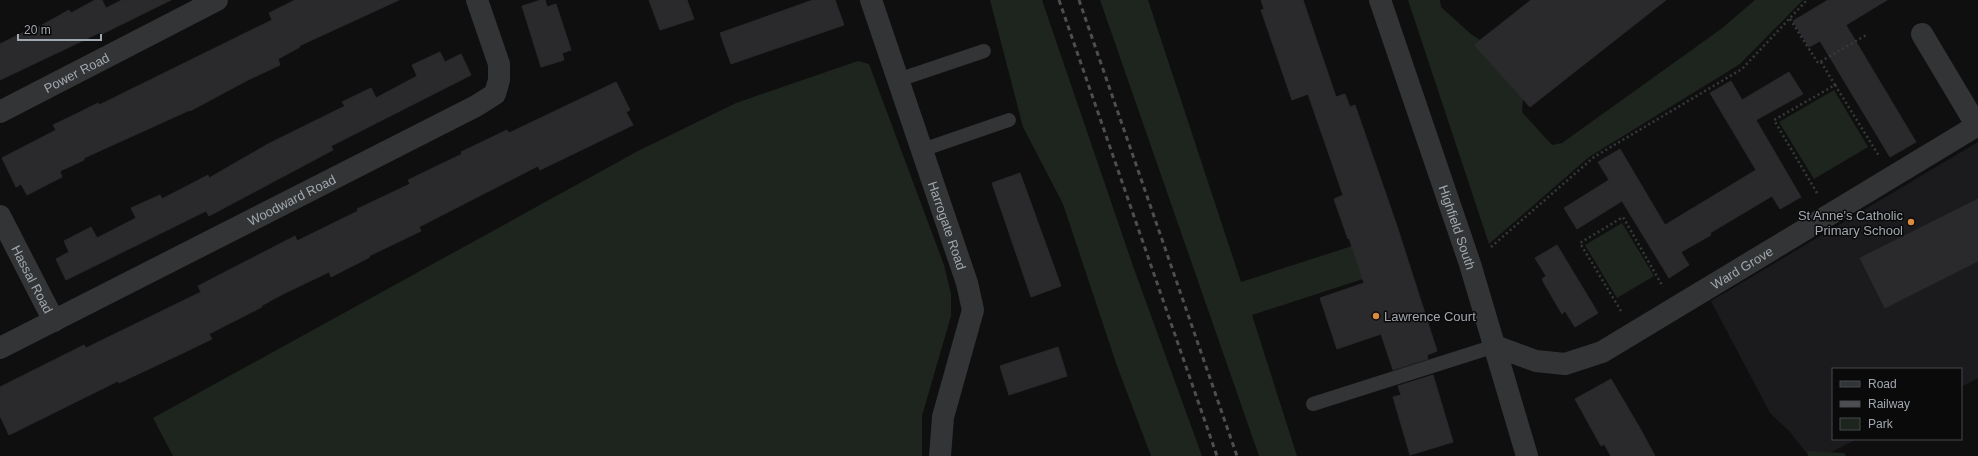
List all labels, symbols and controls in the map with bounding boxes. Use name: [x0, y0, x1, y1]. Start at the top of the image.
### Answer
scale bar: [18, 16, 101, 42]
text: 20 m: [24, 23, 51, 37]
street label: Power Road: [41, 50, 112, 96]
street label: Woodward Road: [245, 172, 338, 229]
street label: Harrogate Road: [925, 179, 969, 272]
street label: Highfield South: [1436, 183, 1478, 271]
place label: St Anne's Catholic Primary School: [1798, 208, 1903, 238]
marker: St Anne's Catholic Primary School: [1906, 217, 1916, 227]
street label: Hassal Road: [8, 243, 56, 316]
street label: Ward Grove: [1708, 244, 1776, 292]
place label: Lawrence Court: [1384, 309, 1476, 324]
marker: Lawrence Court: [1371, 311, 1381, 321]
legend: [1832, 368, 1962, 440]
text: Road: [1868, 377, 1897, 391]
text: Railway: [1868, 397, 1910, 411]
text: Park: [1868, 417, 1894, 431]

